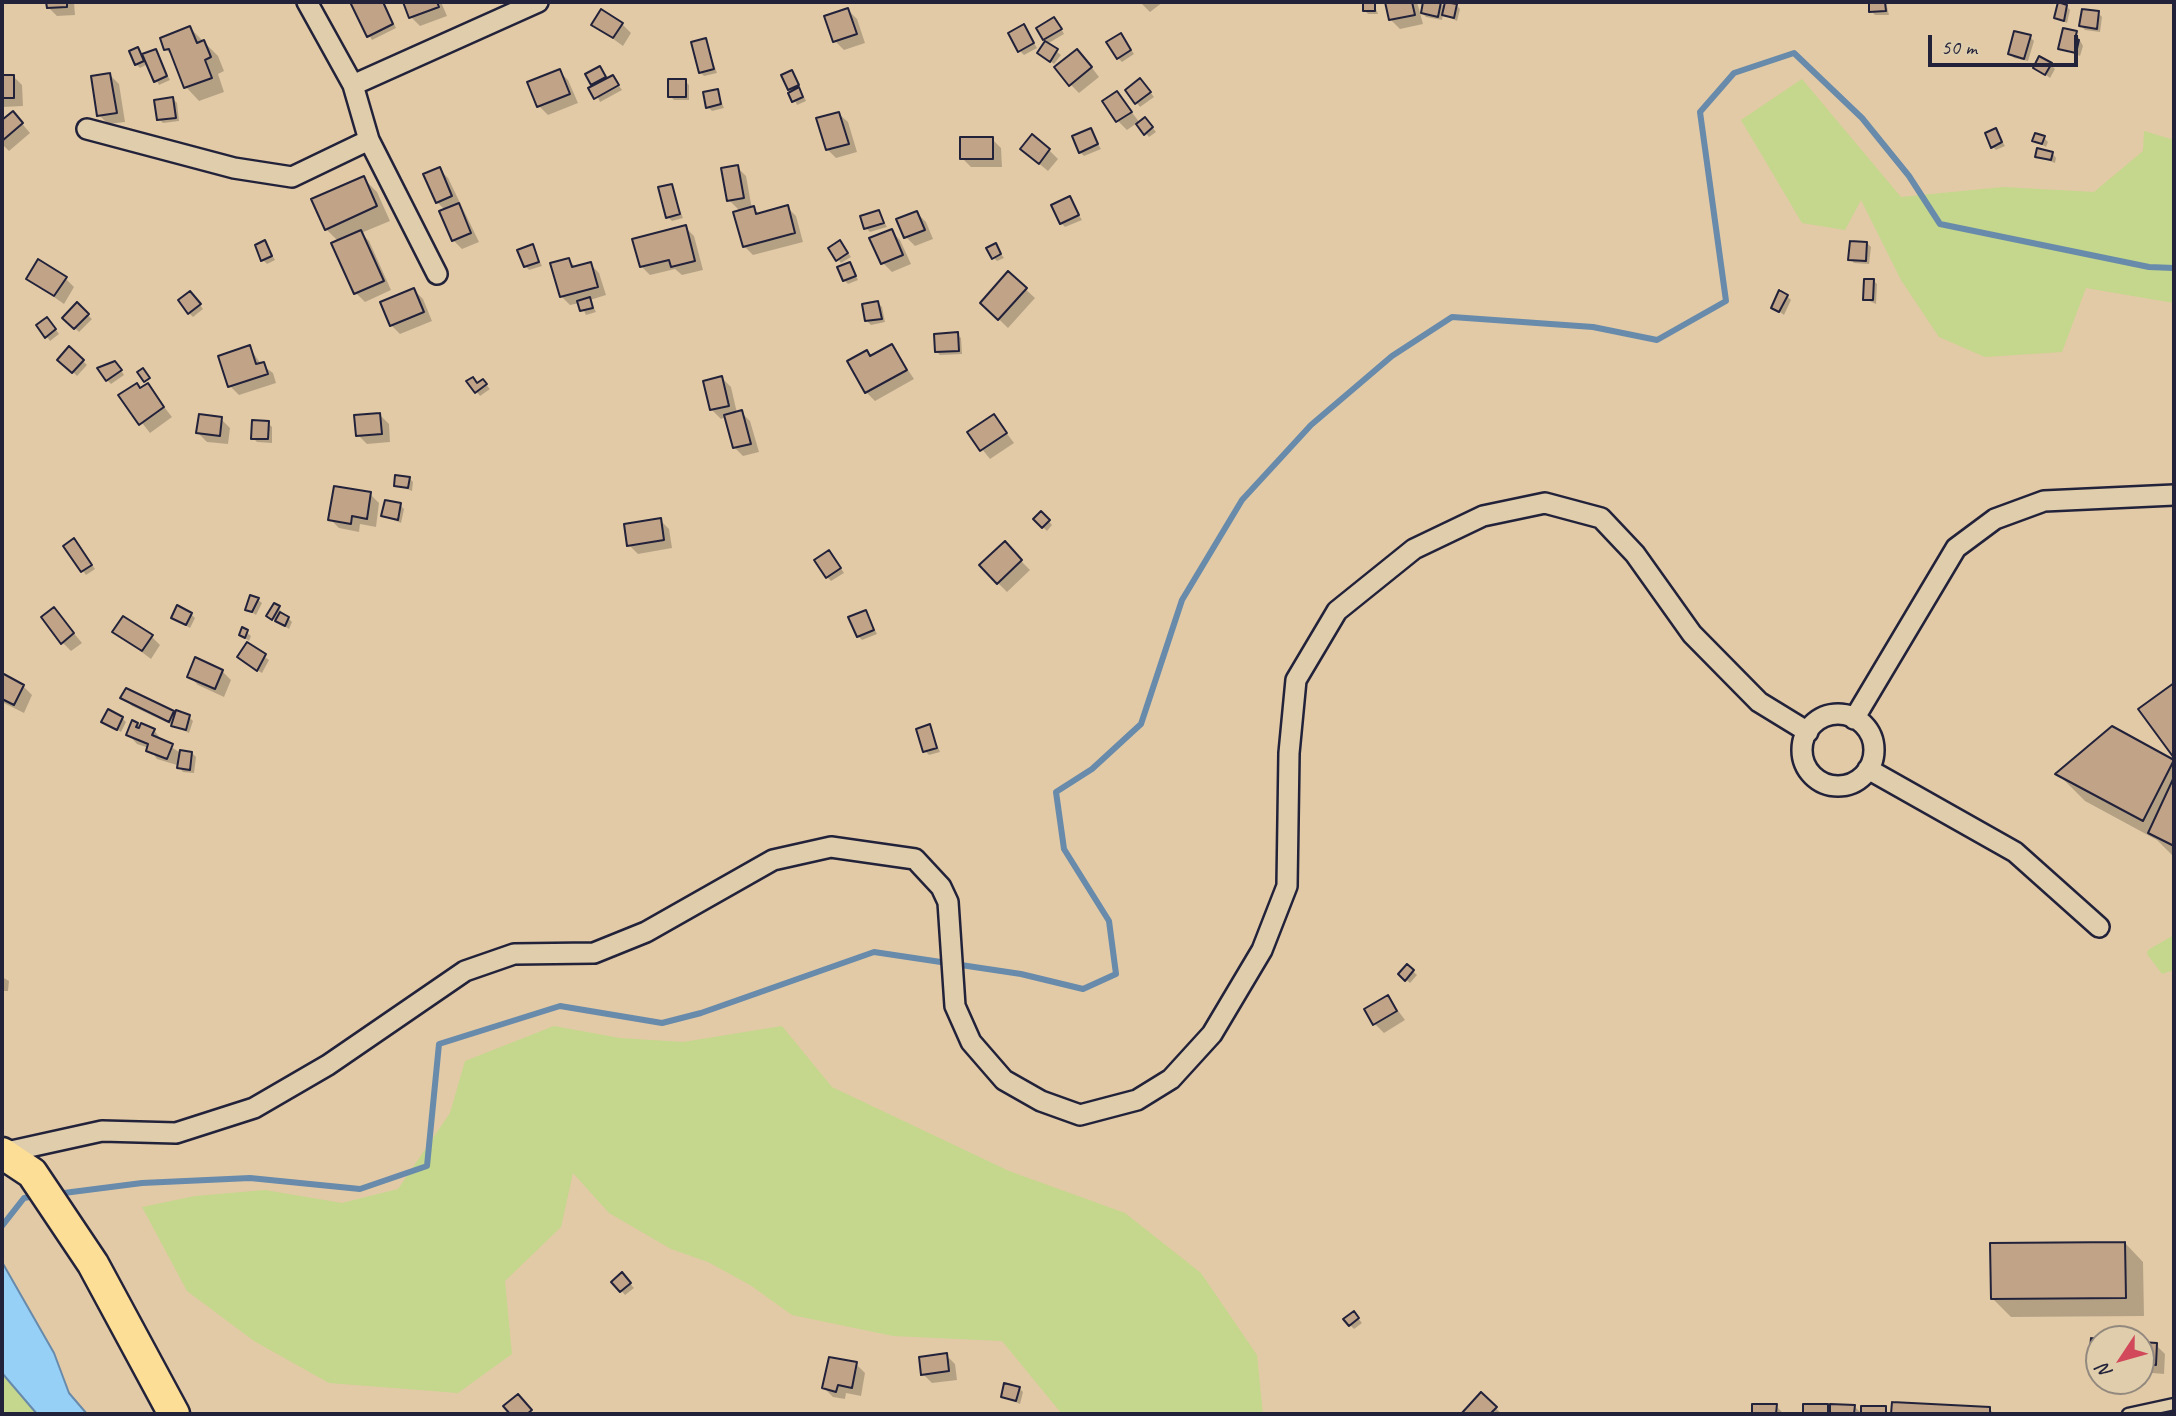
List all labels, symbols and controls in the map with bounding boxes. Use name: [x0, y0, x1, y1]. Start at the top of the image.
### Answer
scale bar: [1931, 21, 2082, 65]
text: 50 m: [1941, 34, 1977, 60]
north arrow: [2085, 1325, 2155, 1395]
text: N: [2091, 1359, 2118, 1383]

